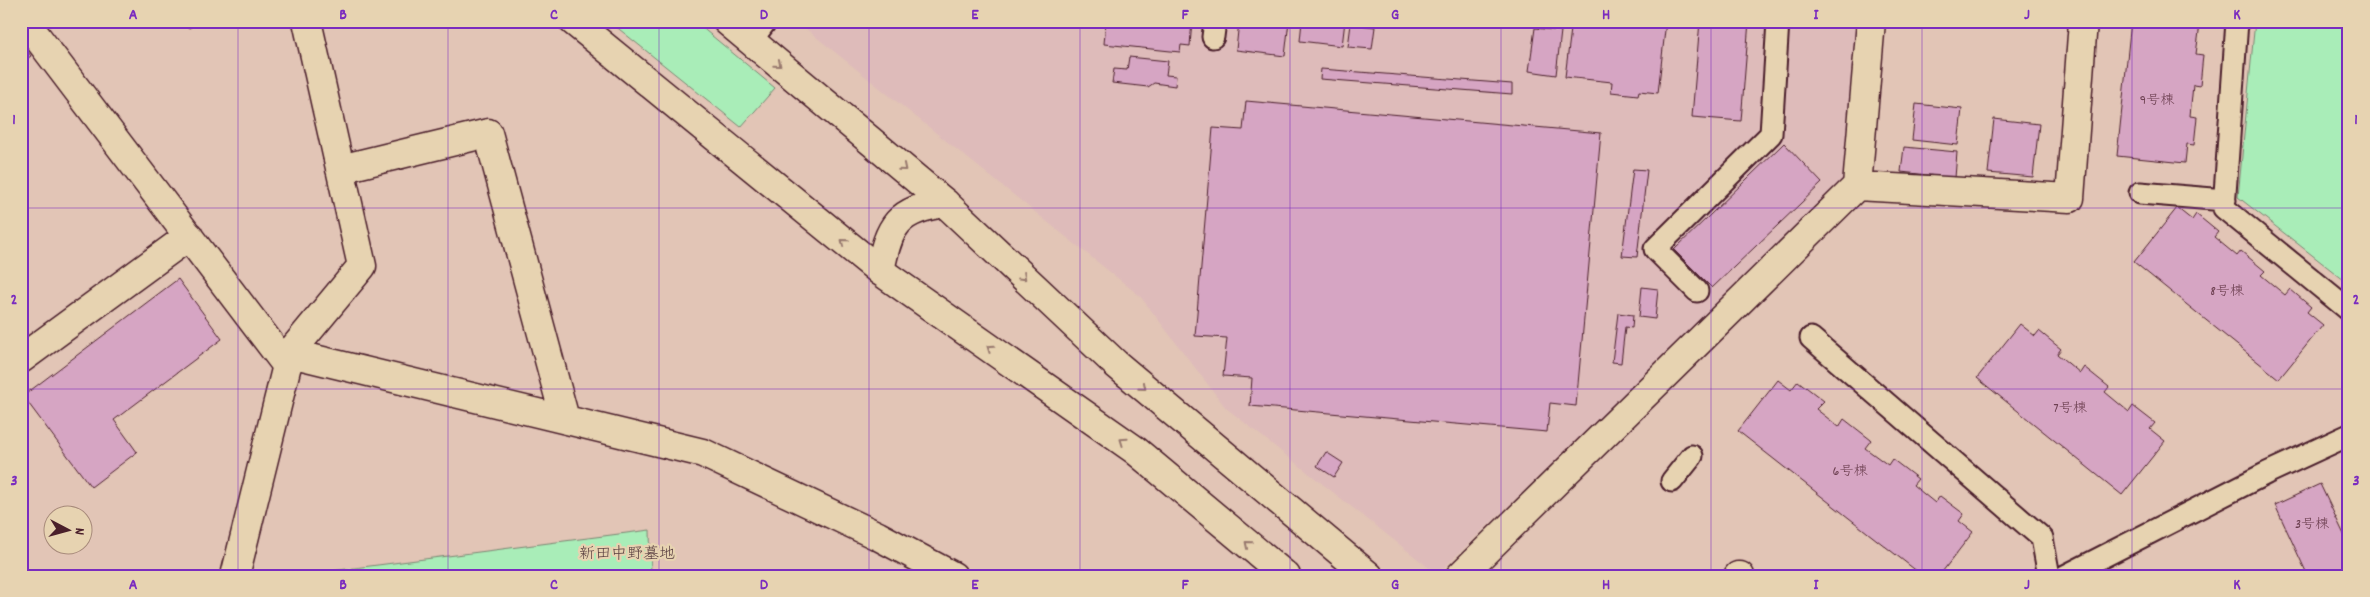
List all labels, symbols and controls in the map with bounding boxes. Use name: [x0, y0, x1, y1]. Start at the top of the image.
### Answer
text: A: [129, 4, 138, 27]
text: B: [339, 4, 347, 27]
text: C: [550, 4, 558, 27]
text: D: [760, 4, 769, 27]
text: E: [971, 4, 979, 27]
text: F: [1181, 4, 1189, 27]
text: G: [1391, 4, 1399, 27]
text: H: [1602, 4, 1610, 27]
text: I: [1814, 4, 1820, 27]
text: J: [2024, 4, 2030, 27]
text: K: [2233, 4, 2241, 27]
one-way arrow: [772, 58, 781, 66]
house number: 9号棟: [2140, 91, 2175, 111]
text: 1: [12, 109, 16, 132]
text: 1: [2354, 109, 2358, 132]
one-way arrow: [897, 162, 906, 171]
one-way arrow: [841, 239, 850, 248]
one-way arrow: [1018, 271, 1027, 280]
house number: 8号棟: [2210, 282, 2245, 302]
text: 2: [11, 289, 18, 312]
text: 2: [2353, 289, 2360, 312]
one-way arrow: [986, 345, 996, 354]
one-way arrow: [1137, 381, 1146, 389]
house number: 7号棟: [2053, 399, 2088, 419]
one-way arrow: [1119, 438, 1129, 447]
house number: 6号棟: [1833, 462, 1868, 482]
text: 3: [10, 470, 18, 493]
text: 3: [2352, 470, 2360, 493]
north arrow: [42, 504, 92, 554]
house number: 3号棟: [2295, 515, 2330, 535]
text: N: [69, 527, 89, 536]
one-way arrow: [1245, 541, 1254, 550]
park label: 新田中野墓地: [579, 543, 675, 566]
text: A: [129, 574, 138, 597]
text: B: [339, 574, 347, 597]
text: C: [550, 574, 558, 597]
text: D: [760, 574, 769, 597]
text: E: [971, 574, 979, 597]
text: F: [1181, 574, 1189, 597]
text: G: [1391, 574, 1399, 597]
text: H: [1602, 574, 1610, 597]
text: I: [1814, 574, 1820, 597]
text: J: [2024, 574, 2030, 597]
text: K: [2233, 574, 2241, 597]

